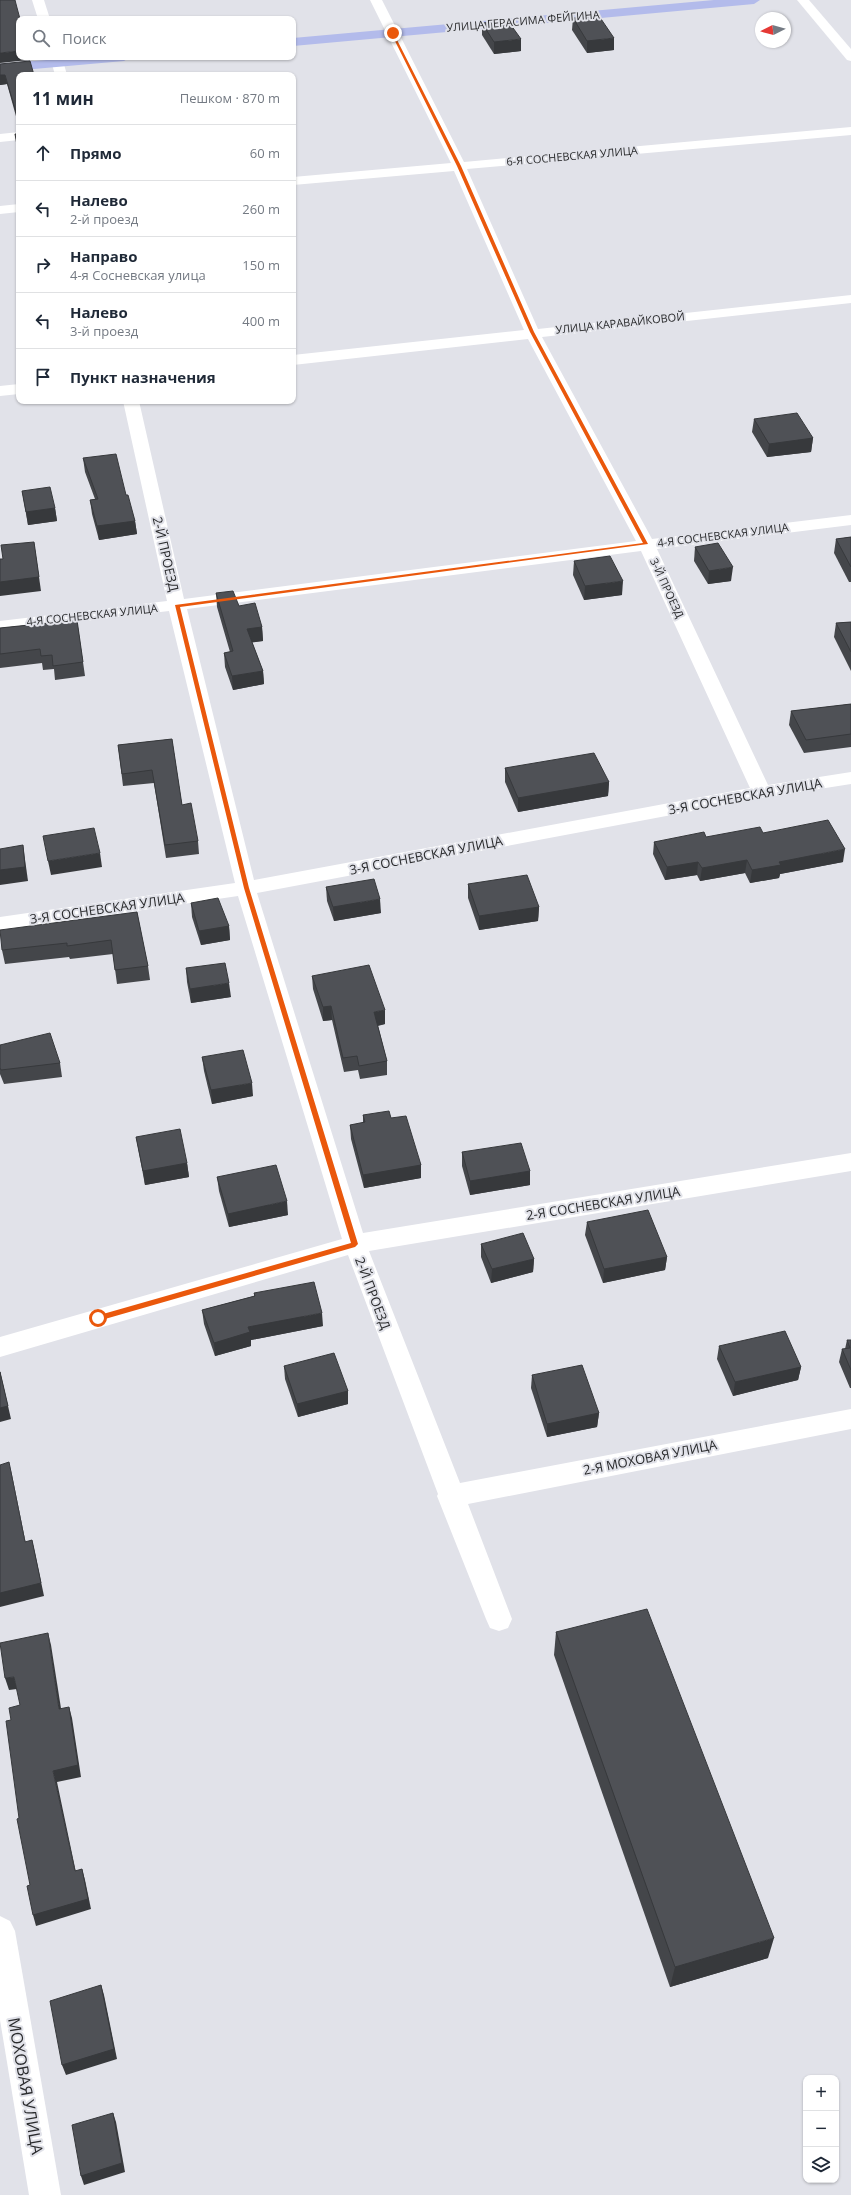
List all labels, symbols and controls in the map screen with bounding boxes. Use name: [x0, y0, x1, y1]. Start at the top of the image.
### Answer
street label: УЛИЦА ГЕРАСИМА ФЕЙГИНА: [446, 6, 600, 35]
north arrow: [755, 12, 791, 48]
search box: [16, 16, 296, 60]
route end: [384, 24, 402, 42]
icon: search: [30, 27, 52, 49]
text: Поиск: [62, 28, 106, 48]
text: 11 мин: [32, 87, 94, 110]
text: Пешком · 870 m: [180, 89, 280, 107]
icon: ahead: [32, 142, 54, 164]
street label: 6-Я СОСНЕВСКАЯ УЛИЦА: [506, 142, 638, 169]
text: Прямо: [70, 143, 122, 163]
text: 60 m: [250, 144, 280, 162]
text: Налево: [70, 190, 128, 210]
icon: left: [32, 198, 54, 220]
text: 260 m: [242, 200, 280, 218]
text: 2-й проезд: [70, 210, 138, 228]
text: Направо: [70, 246, 138, 266]
icon: right: [32, 254, 54, 276]
text: 150 m: [242, 256, 280, 274]
text: 4-я Сосневская улица: [70, 266, 206, 284]
text: Налево: [70, 302, 128, 322]
street label: УЛИЦА КАРАВАЙКОВОЙ: [555, 308, 685, 337]
icon: left: [32, 310, 54, 332]
text: 400 m: [242, 312, 280, 330]
text: 3-й проезд: [70, 322, 138, 340]
icon: arrive: [32, 366, 54, 388]
text: Пункт назначения: [70, 367, 216, 387]
street label: 2-Й ПРОЕЗД: [149, 515, 183, 593]
street label: 4-Я СОСНЕВСКАЯ УЛИЦА: [657, 519, 789, 550]
street label: 3-Й ПРОЕЗД: [647, 555, 688, 621]
street label: 4-Я СОСНЕВСКАЯ УЛИЦА: [26, 600, 158, 629]
street label: 3-Я СОСНЕВСКАЯ УЛИЦА: [667, 773, 824, 818]
street label: 3-Я СОСНЕВСКАЯ УЛИЦА: [348, 831, 505, 879]
street label: 3-Я СОСНЕВСКАЯ УЛИЦА: [29, 888, 186, 928]
street label: 2-Я СОСНЕВСКАЯ УЛИЦА: [525, 1182, 682, 1224]
street label: 2-Й ПРОЕЗД: [351, 1254, 395, 1332]
route start: [89, 1309, 107, 1327]
street label: 2-Я МОХОВАЯ УЛИЦА: [582, 1435, 719, 1479]
street label: МОХОВАЯ УЛИЦА: [3, 2016, 49, 2157]
map controls: [803, 2075, 839, 2183]
button: +: [803, 2075, 839, 2111]
button: −: [803, 2111, 839, 2147]
button: layers: [803, 2147, 839, 2183]

